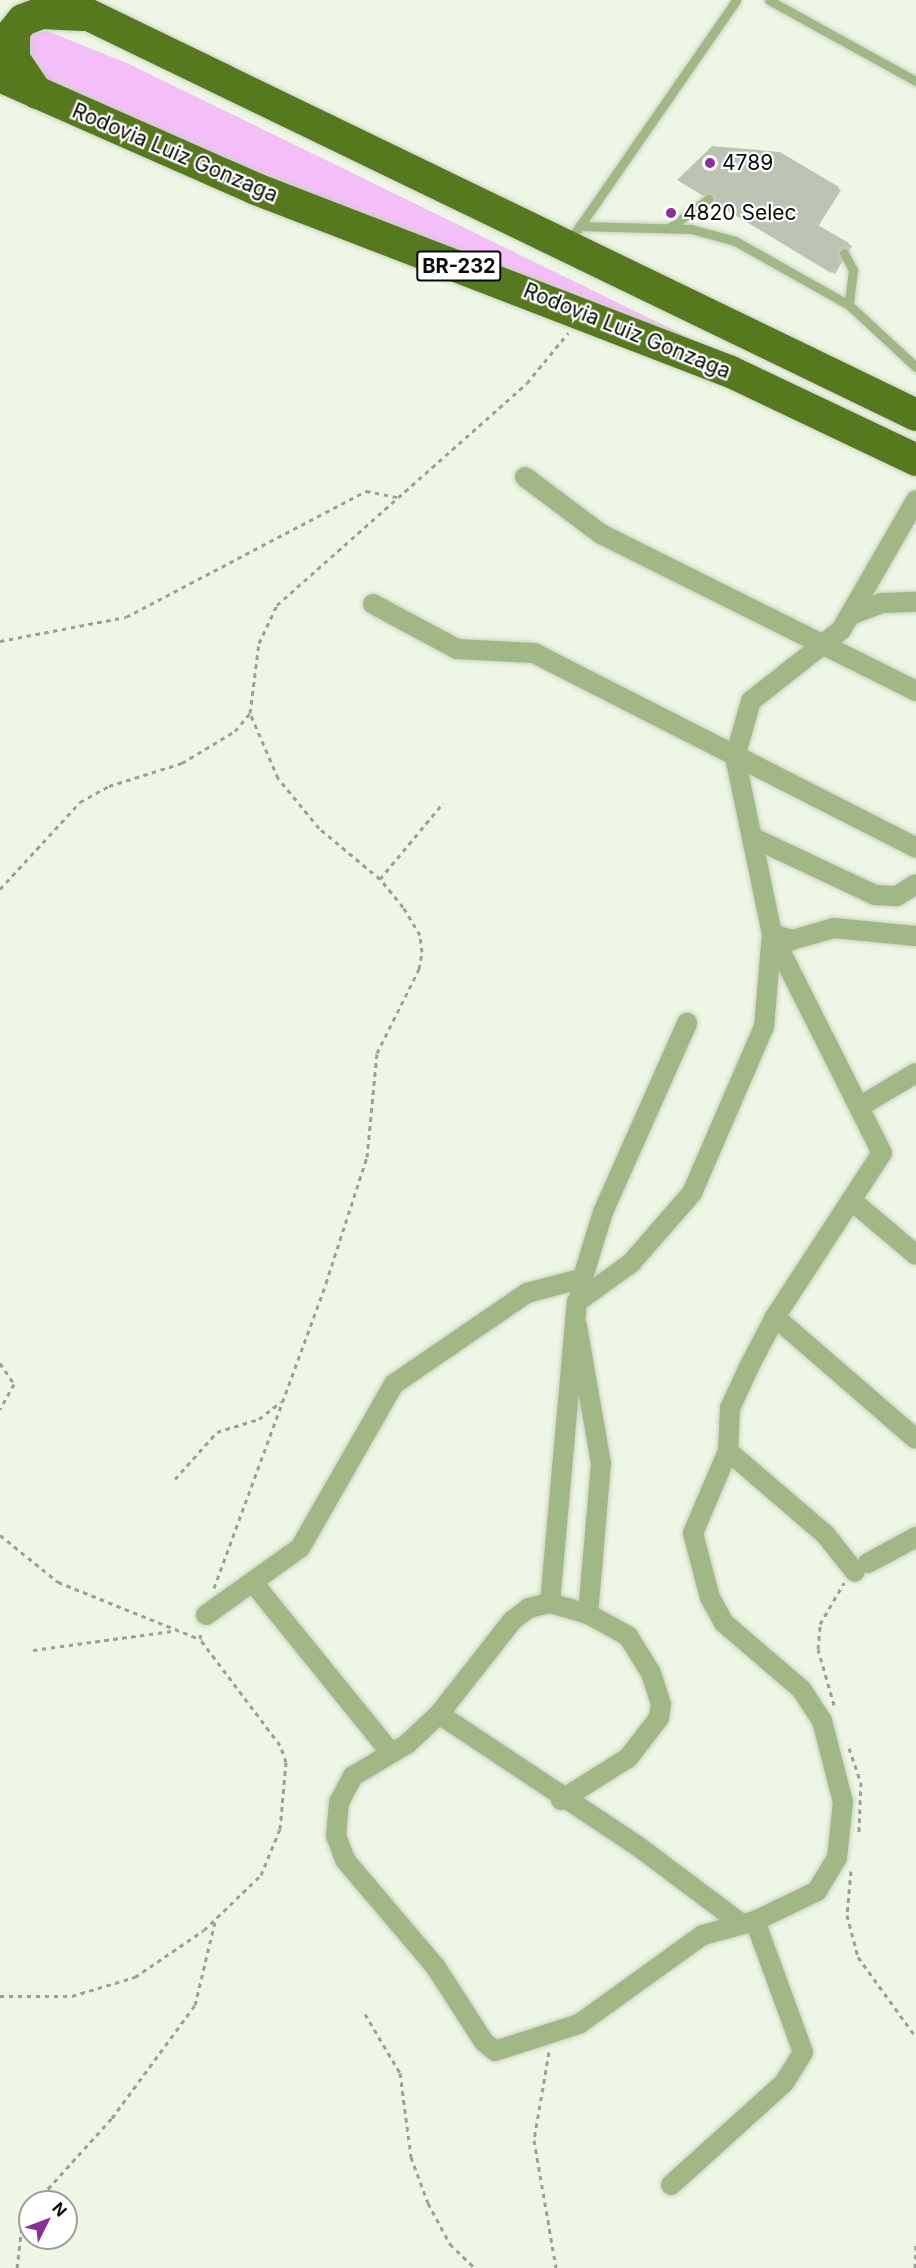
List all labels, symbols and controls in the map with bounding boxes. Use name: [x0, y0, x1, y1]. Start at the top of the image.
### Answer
street label: Rodovia Luiz Gonzaga: [68, 98, 282, 208]
place label: 4789: [722, 150, 773, 176]
marker: 4789: [703, 156, 717, 170]
place label: 4820 Selec: [683, 200, 797, 226]
marker: 4820 Selec: [664, 206, 678, 220]
road number: BR-232: [416, 249, 502, 283]
street label: Rodovia Luiz Gonzaga: [520, 278, 734, 384]
north arrow: [18, 2190, 78, 2250]
text: N: [48, 2198, 71, 2221]

